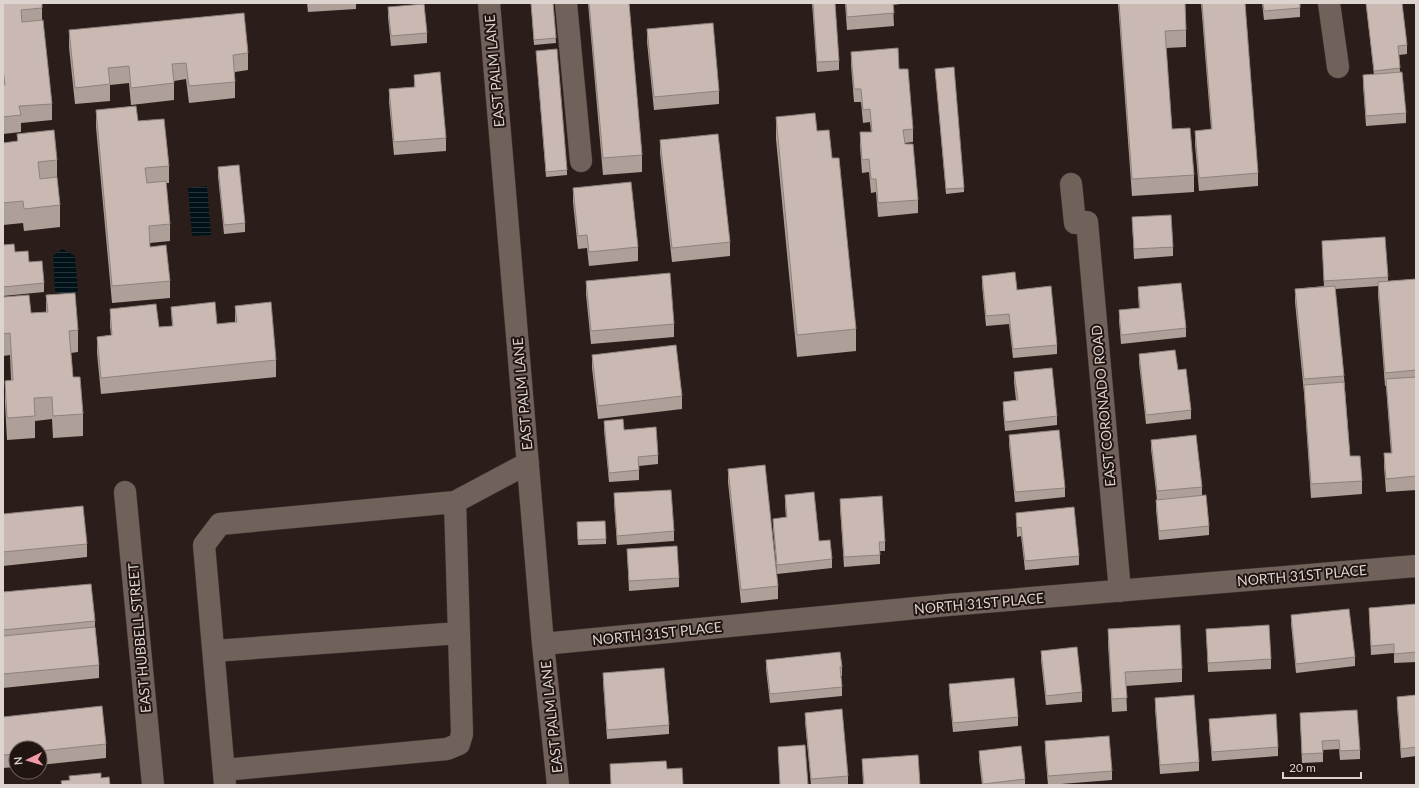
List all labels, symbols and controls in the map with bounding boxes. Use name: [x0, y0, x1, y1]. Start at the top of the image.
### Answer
street label: EAST PALM LANE: [481, 14, 507, 128]
street label: EAST CORONADO ROAD: [1087, 324, 1119, 488]
street label: EAST PALM LANE: [509, 337, 535, 451]
street label: NORTH 31ST PLACE: [1236, 561, 1368, 589]
street label: EAST HUBBELL STREET: [124, 562, 154, 714]
street label: NORTH 31ST PLACE: [913, 589, 1045, 617]
street label: NORTH 31ST PLACE: [591, 618, 723, 648]
street label: EAST PALM LANE: [537, 660, 565, 774]
north arrow: [8, 740, 48, 780]
scale bar: [1283, 754, 1361, 780]
text: N: [11, 756, 24, 766]
text: 20 m: [1289, 760, 1316, 775]

